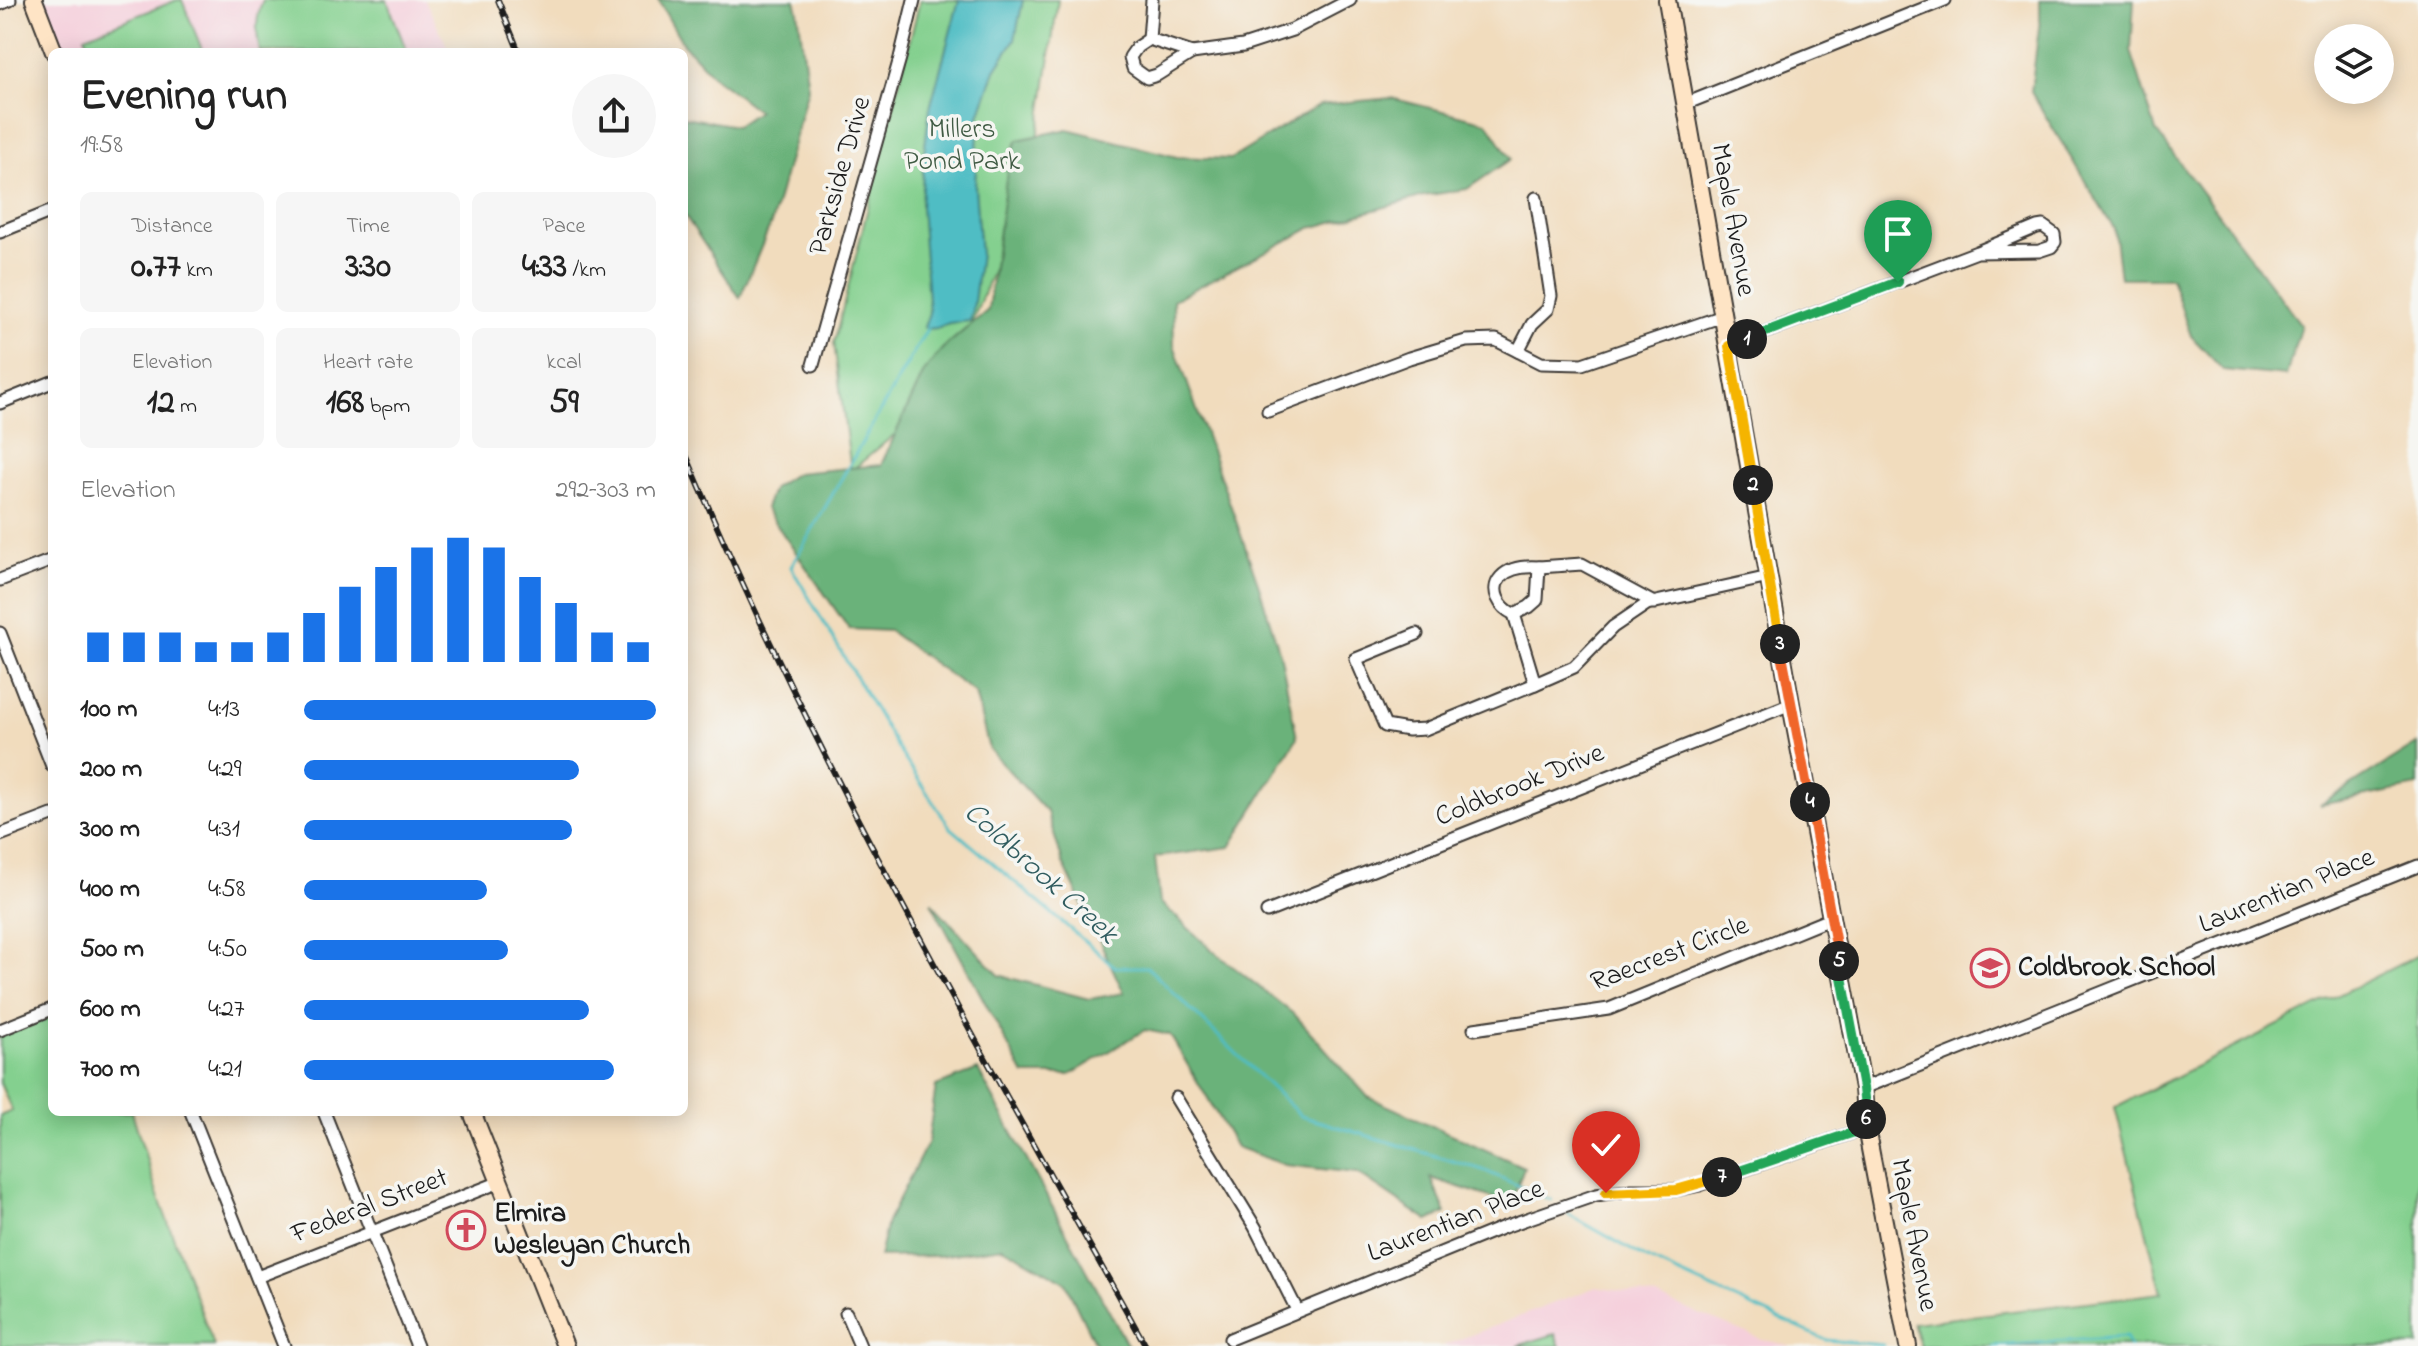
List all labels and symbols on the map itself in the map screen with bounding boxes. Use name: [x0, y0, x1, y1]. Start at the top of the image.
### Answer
street label: Parkside Drive: [799, 91, 883, 260]
park label: Millers Pond Park: [904, 110, 1021, 183]
street label: Maple Avenue: [1698, 140, 1766, 300]
pin: [1864, 200, 1932, 282]
pin: 1: [1727, 319, 1767, 359]
pin: 2: [1733, 465, 1773, 505]
pin: 3: [1760, 624, 1800, 664]
street label: Coldbrook Drive: [1429, 733, 1611, 839]
pin: 4: [1790, 782, 1830, 822]
water label: Coldbrook Creek: [953, 792, 1129, 957]
street label: Laurentian Place: [2193, 838, 2381, 946]
street label: Raecrest Circle: [1585, 906, 1755, 1004]
pin: 5: [1819, 941, 1859, 981]
school or university icon: Coldbrook School: [1969, 947, 2011, 989]
place label: Coldbrook School: [2018, 948, 2216, 989]
pin: 6: [1846, 1099, 1886, 1139]
pin: [1572, 1111, 1640, 1193]
street label: Maple Avenue: [1878, 1155, 1948, 1315]
pin: 7: [1702, 1157, 1742, 1197]
street label: Federal Street: [285, 1158, 454, 1256]
street label: Laurentian Place: [1362, 1169, 1551, 1274]
place label: Elmira Wesleyan Church: [494, 1194, 690, 1267]
church icon: Elmira Wesleyan Church: [445, 1209, 487, 1251]

